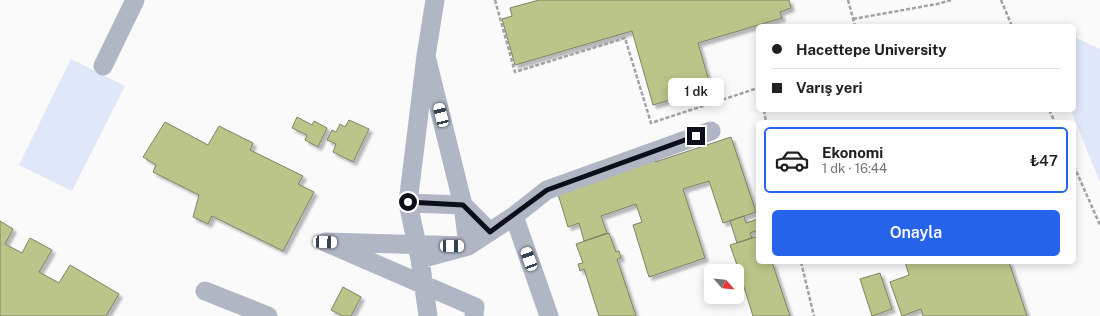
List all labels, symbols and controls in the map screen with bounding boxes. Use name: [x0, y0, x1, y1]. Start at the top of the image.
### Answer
text: Hacettepe University: [796, 41, 947, 58]
callout: 1 dk: [668, 78, 724, 106]
text: Varış yeri: [796, 79, 863, 96]
text: 1 dk: [684, 84, 708, 99]
car: [432, 102, 450, 128]
route end: [687, 127, 705, 145]
icon: car: [774, 142, 810, 178]
text: Ekonomi: [822, 144, 883, 161]
text: ₺47: [1030, 152, 1058, 169]
text: 1 dk · 16:44: [822, 161, 887, 176]
route start: [399, 193, 417, 211]
button: Onayla: [772, 210, 1060, 256]
car: [313, 236, 337, 248]
car: [440, 240, 464, 252]
car: [519, 246, 539, 272]
north arrow: [704, 264, 744, 304]
map controls: [704, 264, 744, 304]

